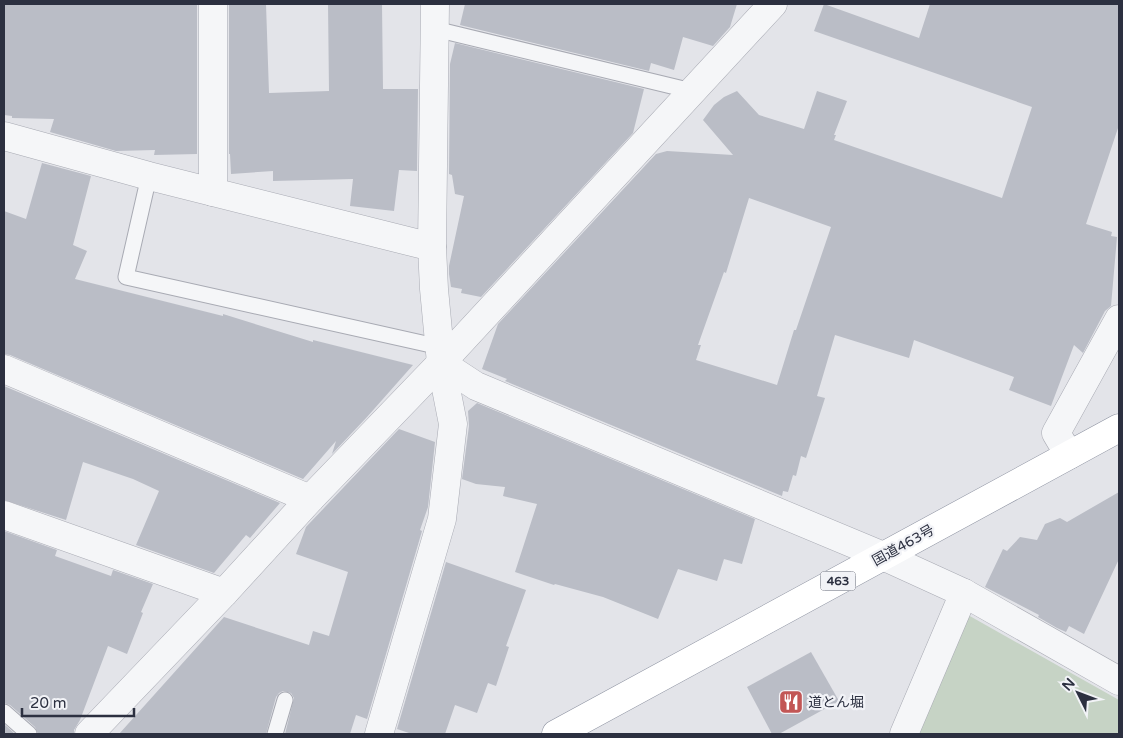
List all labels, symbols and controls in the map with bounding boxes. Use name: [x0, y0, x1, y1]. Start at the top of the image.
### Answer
street label: 国道463号: [869, 521, 937, 569]
road number: 463: [820, 572, 856, 590]
north arrow: [1053, 668, 1103, 718]
text: N: [1059, 675, 1079, 695]
scale bar: [22, 686, 135, 718]
restaurant icon: 道とん堀: [778, 689, 804, 715]
text: 20 m: [30, 694, 67, 712]
place label: 道とん堀: [808, 694, 864, 711]

